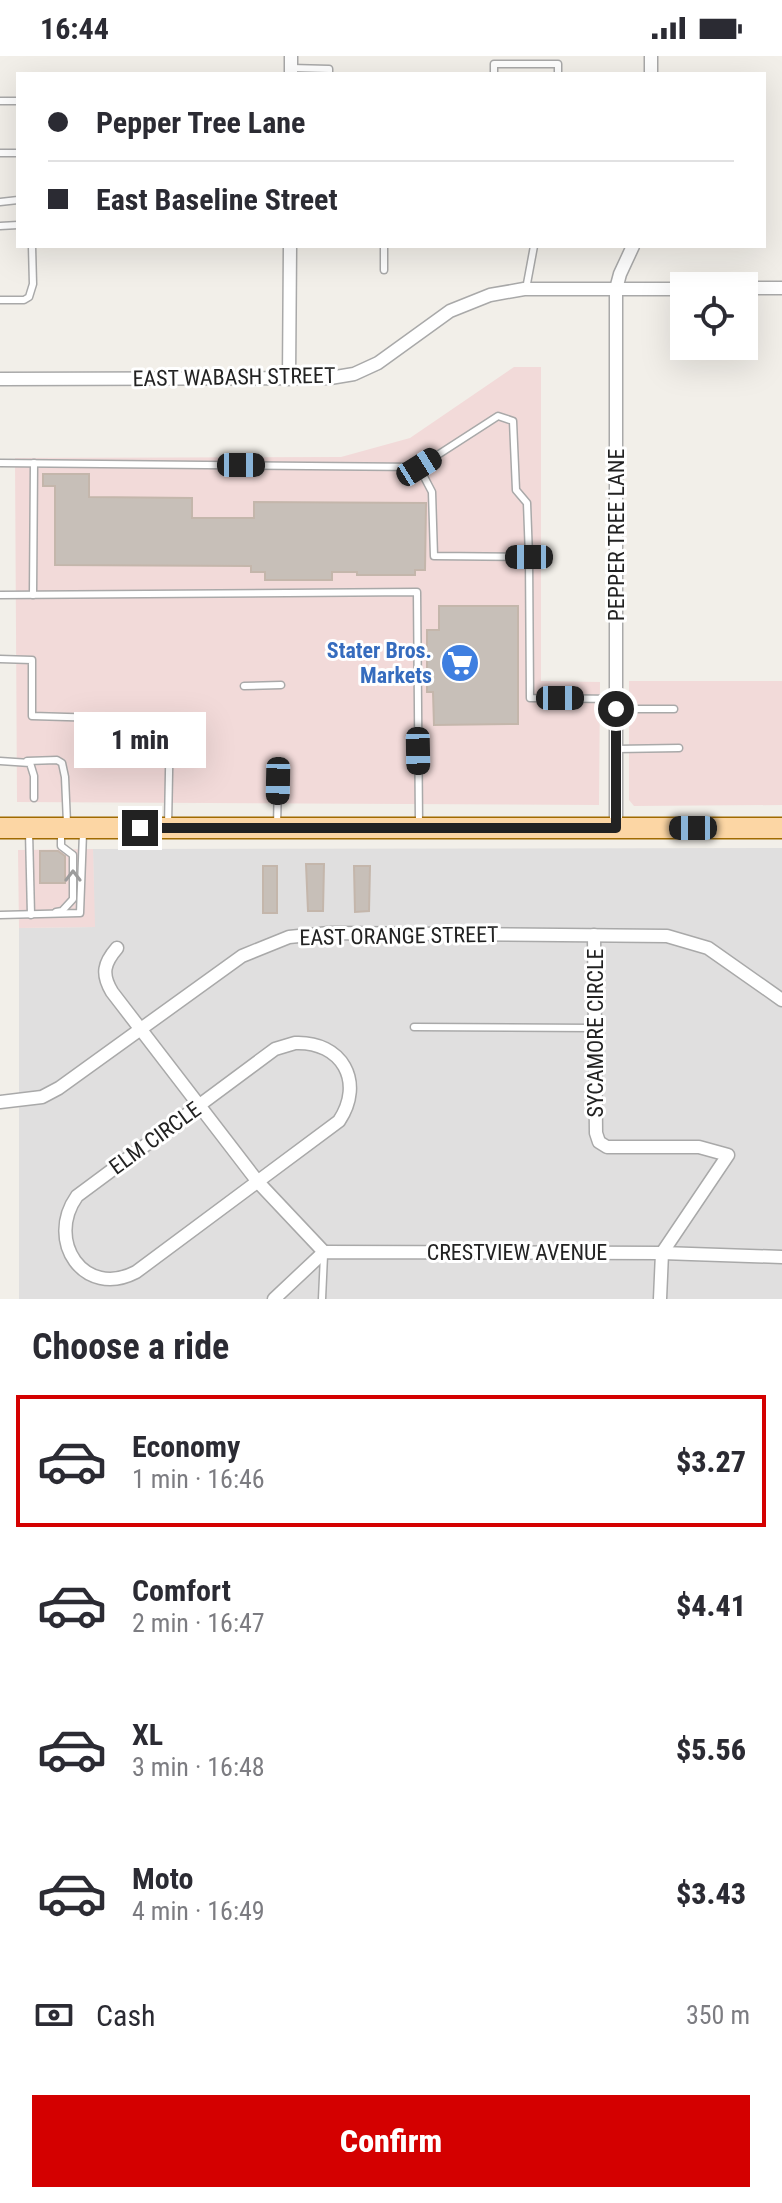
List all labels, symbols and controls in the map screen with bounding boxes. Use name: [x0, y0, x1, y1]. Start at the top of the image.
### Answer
text: 16:44: [40, 11, 109, 46]
text: Pepper Tree Lane: [96, 105, 305, 140]
text: East Baseline Street: [96, 182, 338, 217]
map controls: [670, 272, 758, 360]
button: locate: [670, 272, 758, 360]
street label: EAST WABASH STREET: [132, 363, 336, 391]
car: [392, 444, 446, 490]
street label: PEPPER TREE LANE: [604, 449, 629, 621]
car: [217, 453, 265, 477]
car: [505, 545, 553, 569]
place label: Stater Bros. Markets: [327, 638, 432, 688]
supermarket icon: Stater Bros. Markets: [439, 642, 481, 684]
car: [536, 686, 584, 710]
route start: [598, 691, 634, 727]
callout: 1 min: [74, 712, 206, 768]
text: 1 min: [111, 725, 169, 755]
car: [406, 727, 430, 775]
car: [266, 757, 290, 805]
route end: [122, 810, 158, 846]
car: [669, 816, 717, 840]
one-way arrow: [64, 869, 82, 882]
street label: EAST ORANGE STREET: [299, 922, 499, 950]
street label: SYCAMORE CIRCLE: [583, 949, 608, 1117]
street label: ELM CIRCLE: [105, 1097, 206, 1179]
street label: CRESTVIEW AVENUE: [427, 1240, 607, 1265]
text: Choose a ride: [32, 1326, 229, 1368]
icon: car: [36, 1425, 108, 1497]
text: Economy: [132, 1429, 240, 1464]
text: $3.27: [676, 1444, 746, 1479]
text: 1 min · 16:46: [132, 1464, 265, 1494]
icon: car: [36, 1569, 108, 1641]
text: Comfort: [132, 1573, 231, 1608]
text: $4.41: [676, 1588, 746, 1623]
text: 2 min · 16:47: [132, 1608, 265, 1638]
icon: car: [36, 1713, 108, 1785]
text: XL: [132, 1717, 163, 1752]
text: $5.56: [676, 1732, 746, 1767]
text: 3 min · 16:48: [132, 1752, 265, 1782]
icon: car: [36, 1857, 108, 1929]
text: Moto: [132, 1861, 193, 1896]
text: $3.43: [676, 1876, 746, 1911]
text: 4 min · 16:49: [132, 1896, 265, 1926]
icon: cash: [32, 1993, 76, 2037]
text: Cash: [96, 1998, 156, 2033]
text: 350 m: [686, 2000, 750, 2030]
button: Confirm: [32, 2095, 750, 2187]

